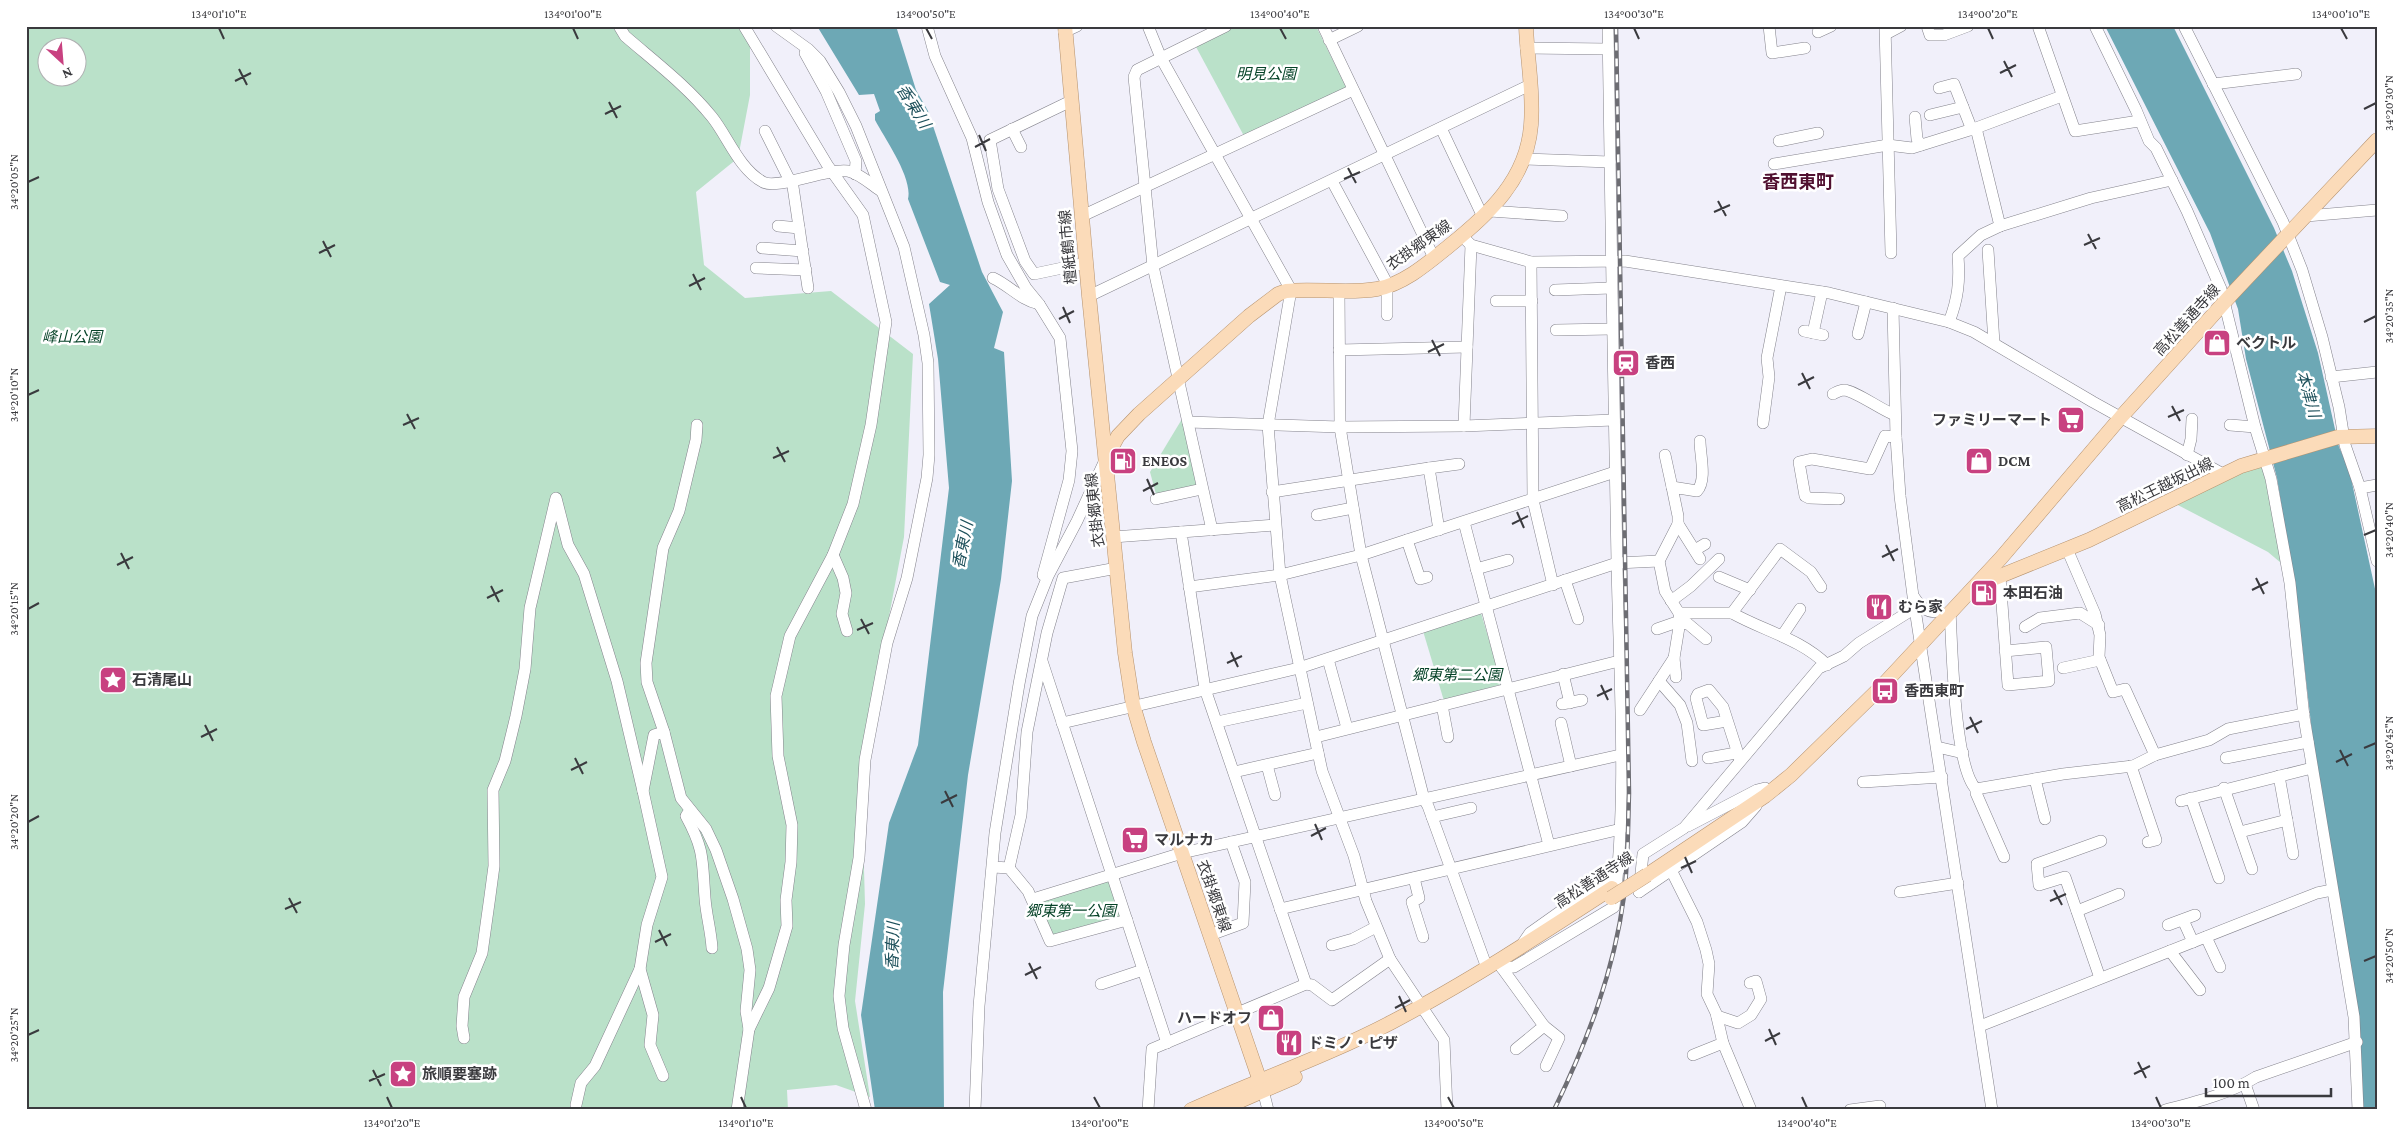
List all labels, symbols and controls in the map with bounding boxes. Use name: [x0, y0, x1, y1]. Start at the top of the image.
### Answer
text: 134°01'10"E: [192, 7, 247, 21]
text: 134°01'00"E: [544, 7, 602, 21]
text: 134°00'50"E: [896, 7, 956, 21]
text: 134°00'40"E: [1250, 7, 1310, 21]
text: 134°00'30"E: [1604, 7, 1664, 21]
text: 134°00'20"E: [1958, 7, 2018, 21]
text: 134°00'10"E: [2312, 7, 2371, 21]
north arrow: [38, 38, 88, 88]
text: N: [59, 64, 75, 83]
park label: 明見公園: [1236, 66, 1298, 82]
text: 34°20'30"N: [2382, 75, 2396, 131]
water label: 香東川: [894, 81, 935, 133]
text: 34°20'05"N: [7, 154, 21, 210]
district label: 香西東町: [1762, 172, 1834, 192]
street label: 檀紙鶴市線: [1057, 209, 1079, 285]
street label: 衣掛郷東線: [1383, 216, 1454, 273]
street label: 高松善通寺線: [2151, 281, 2223, 359]
text: 34°20'35"N: [2382, 288, 2396, 343]
shop icon: ベクトル: [2202, 328, 2232, 358]
park label: 峰山公園: [42, 329, 104, 345]
place label: ベクトル: [2236, 335, 2296, 351]
station icon: 香西: [1611, 348, 1641, 378]
place label: 香西: [1645, 355, 1675, 371]
text: 34°20'10"N: [7, 368, 21, 422]
water label: 本津川: [2294, 369, 2324, 421]
supermarket icon: ファミリーマート: [2056, 405, 2086, 435]
place label: ファミリーマート: [1932, 412, 2052, 428]
fuel station icon: ENEOS: [1108, 446, 1138, 476]
shop icon: DCM: [1964, 446, 1994, 476]
place label: ENEOS: [1142, 453, 1188, 469]
place label: DCM: [1998, 453, 2031, 469]
street label: 高松王越坂出線: [2114, 455, 2216, 515]
street label: 衣掛郷東線: [1082, 472, 1107, 548]
text: 34°20'40"N: [2382, 502, 2396, 558]
water label: 香東川: [950, 518, 976, 570]
fuel station icon: 本田石油: [1969, 578, 1999, 608]
text: 34°20'15"N: [7, 582, 21, 636]
place label: 本田石油: [2003, 585, 2063, 601]
restaurant icon: むら家: [1864, 592, 1894, 622]
place label: むら家: [1898, 599, 1943, 615]
place icon: 石清尾山: [98, 665, 128, 695]
park label: 郷東第二公園: [1412, 667, 1504, 683]
place label: 石清尾山: [132, 672, 192, 688]
bus stop icon: 香西東町: [1870, 676, 1900, 706]
place label: 香西東町: [1904, 683, 1964, 699]
text: 34°20'45"N: [2382, 715, 2396, 770]
text: 34°20'20"N: [7, 794, 21, 850]
supermarket icon: マルナカ: [1120, 825, 1150, 855]
place label: マルナカ: [1154, 832, 1214, 848]
street label: 高松善通寺線: [1552, 849, 1636, 911]
street label: 衣掛郷東線: [1194, 858, 1235, 934]
park label: 郷東第一公園: [1026, 903, 1118, 919]
water label: 香東川: [883, 920, 902, 970]
text: 34°20'50"N: [2382, 928, 2396, 984]
shop icon: ハードオフ: [1256, 1003, 1286, 1033]
text: 34°20'25"N: [7, 1007, 21, 1063]
place label: ハードオフ: [1177, 1010, 1252, 1026]
restaurant icon: ドミノ・ピザ: [1274, 1028, 1304, 1058]
place label: ドミノ・ピザ: [1308, 1035, 1398, 1051]
place icon: 旅順要塞跡: [388, 1059, 418, 1089]
place label: 旅順要塞跡: [422, 1065, 497, 1082]
scale bar: [2206, 1066, 2330, 1098]
text: 100 m: [2213, 1075, 2250, 1091]
text: 134°01'20"E: [364, 1116, 421, 1130]
text: 134°01'10"E: [719, 1116, 774, 1130]
text: 134°01'00"E: [1071, 1116, 1129, 1130]
text: 134°00'50"E: [1424, 1116, 1484, 1130]
text: 134°00'40"E: [1777, 1116, 1837, 1130]
text: 134°00'30"E: [2131, 1116, 2191, 1130]

